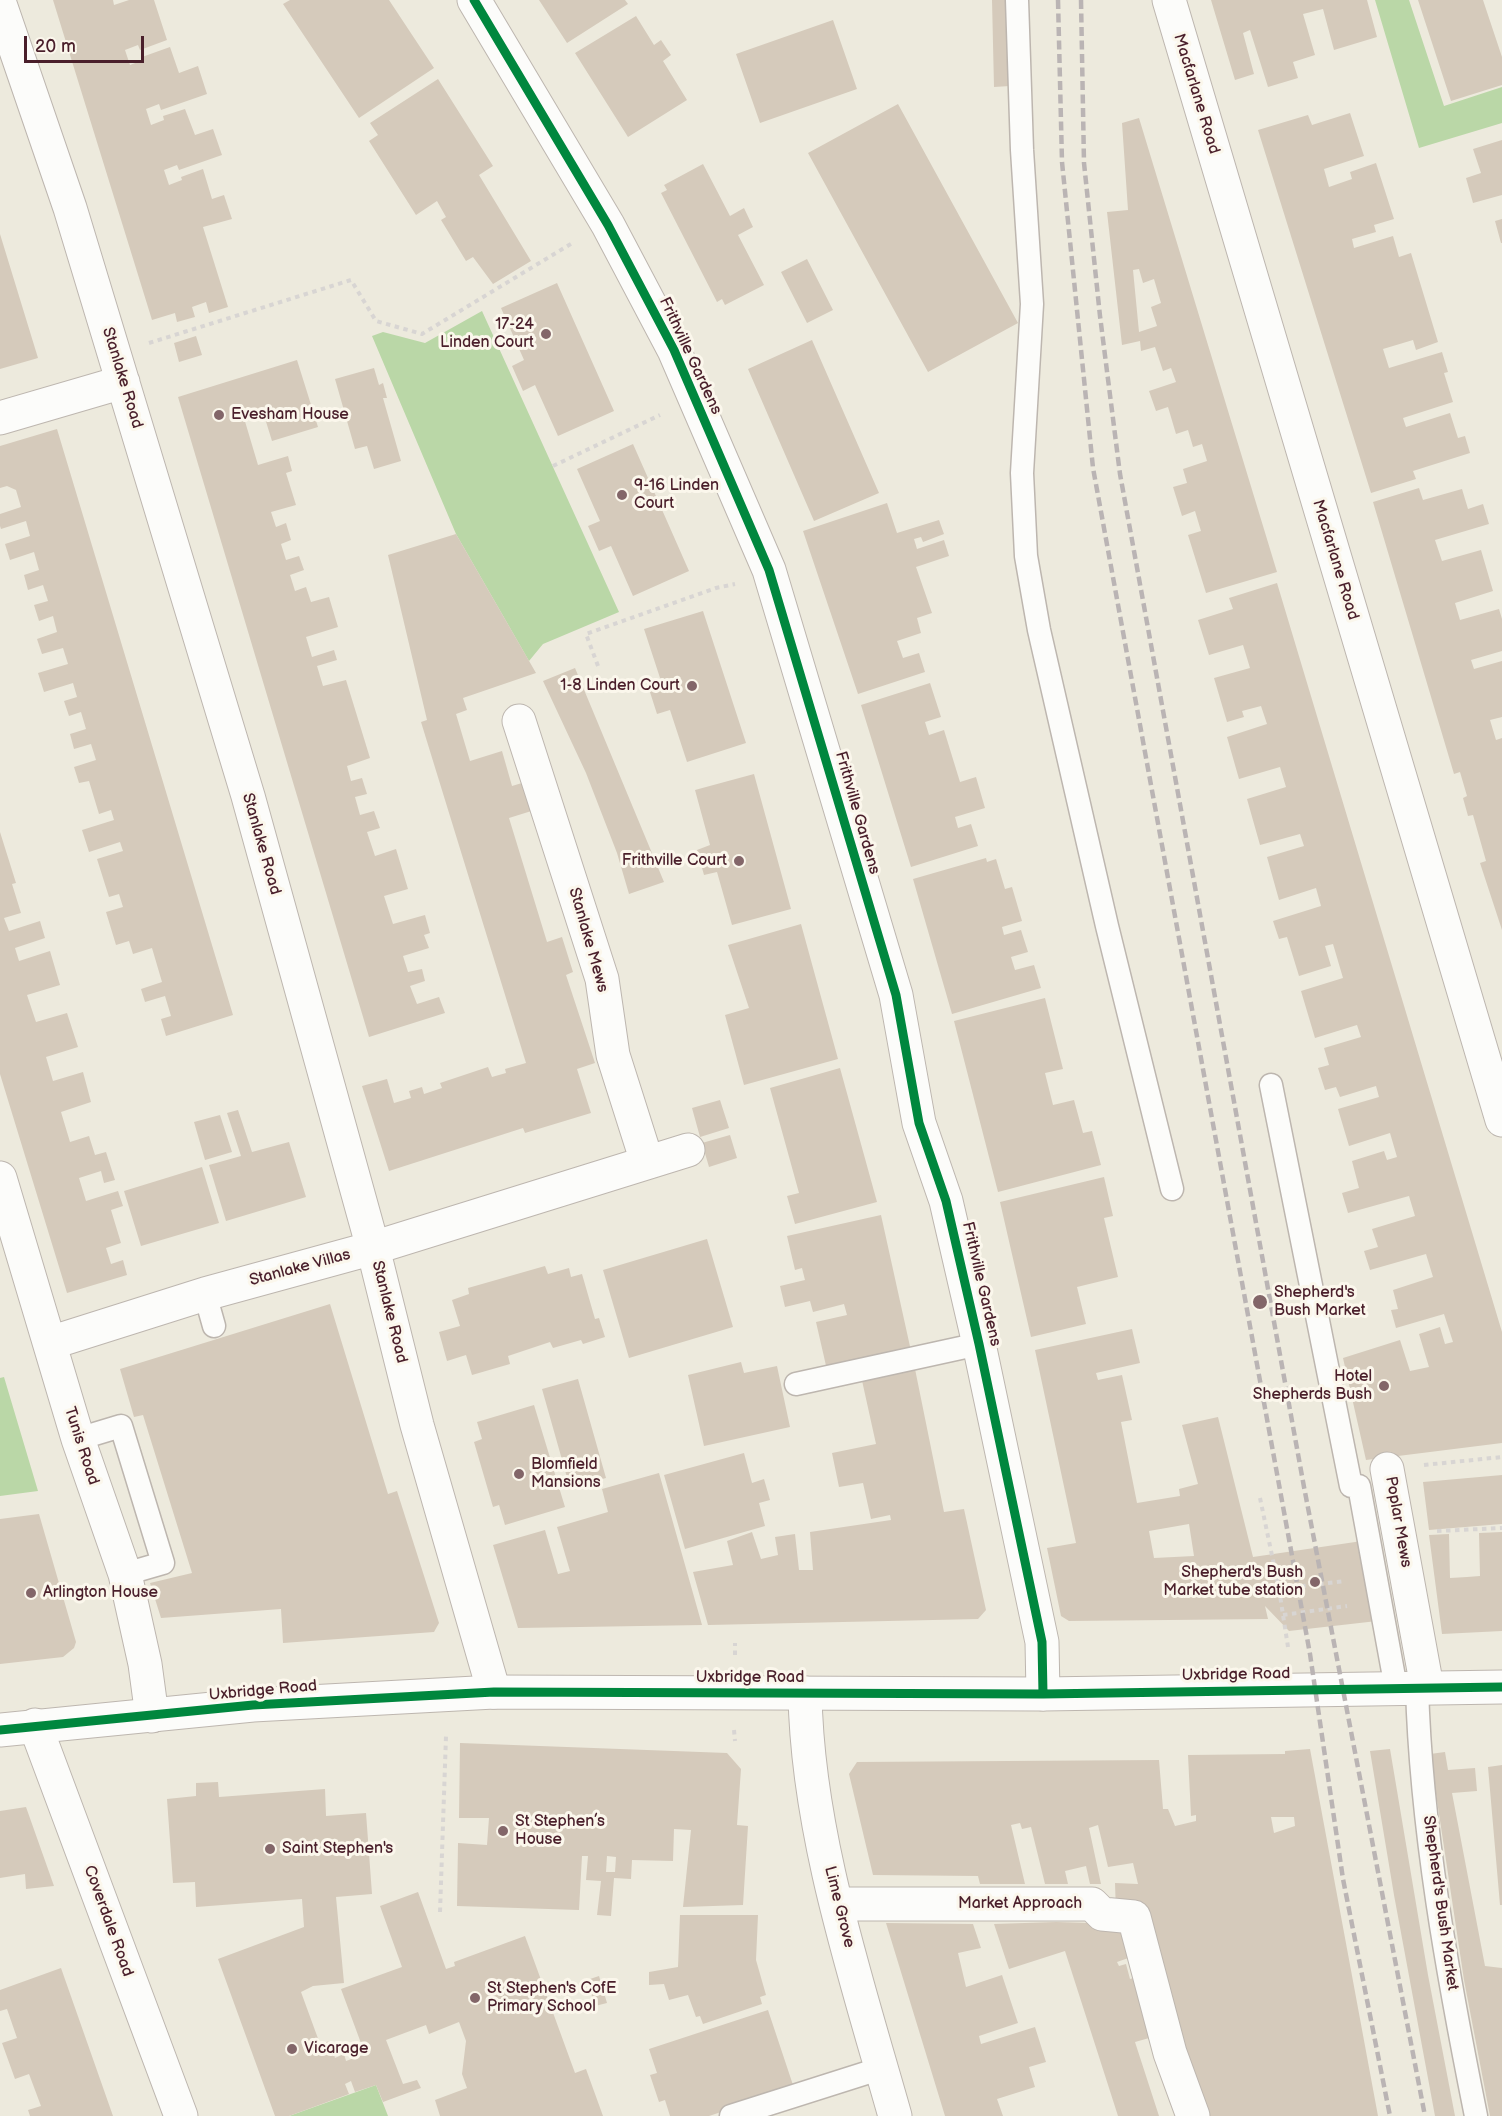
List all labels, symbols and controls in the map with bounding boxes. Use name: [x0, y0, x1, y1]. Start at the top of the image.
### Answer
scale bar: [27, 24, 147, 62]
street label: Macfarlane Road: [1169, 32, 1223, 156]
text: 20 m: [35, 36, 76, 57]
street label: Frithville Gardens: [654, 294, 726, 418]
place label: 17-24 Linden Court: [440, 315, 534, 353]
street label: Stanlake Road: [98, 325, 146, 431]
marker: 17-24 Linden Court: [539, 327, 553, 341]
place label: Evesham House: [231, 405, 349, 425]
marker: Evesham House: [212, 408, 226, 422]
place label: 9-16 Linden Court: [634, 476, 719, 514]
marker: 9-16 Linden Court: [615, 488, 629, 502]
street label: Macfarlane Road: [1308, 498, 1362, 622]
place label: 1-8 Linden Court: [560, 676, 680, 696]
marker: 1-8 Linden Court: [685, 679, 699, 693]
street label: Frithville Gardens: [830, 749, 884, 877]
street label: Stanlake Road: [237, 791, 285, 897]
place label: Frithville Court: [622, 851, 727, 871]
marker: Frithville Court: [732, 854, 746, 868]
street label: Stanlake Mews: [564, 885, 612, 995]
street label: Frithville Gardens: [957, 1220, 1005, 1348]
street label: Stanlake Villas: [247, 1245, 353, 1291]
street label: Stanlake Road: [367, 1259, 411, 1365]
place label: Shepherd's Bush Market: [1274, 1283, 1366, 1321]
marker: Shepherd's Bush Market: [1251, 1293, 1269, 1311]
place label: Hotel Shepherds Bush: [1253, 1367, 1372, 1405]
marker: Hotel Shepherds Bush: [1377, 1379, 1391, 1393]
street label: Tunis Road: [59, 1405, 103, 1487]
place label: Blomfield Mansions: [531, 1455, 601, 1493]
marker: Blomfield Mansions: [512, 1467, 526, 1481]
street label: Poplar Mews: [1381, 1475, 1415, 1569]
place label: Shepherd's Bush Market tube station: [1163, 1563, 1303, 1601]
marker: Shepherd's Bush Market tube station: [1308, 1575, 1322, 1589]
place label: Arlington House: [43, 1583, 158, 1603]
marker: Arlington House: [24, 1586, 38, 1600]
street label: Uxbridge Road: [1182, 1664, 1290, 1686]
street label: Uxbridge Road: [696, 1668, 804, 1688]
street label: Uxbridge Road: [208, 1677, 318, 1705]
place label: St Stephen’s House: [515, 1812, 605, 1850]
street label: Shepherd's Bush Market: [1418, 1814, 1462, 1992]
marker: St Stephen’s House: [496, 1824, 510, 1838]
place label: Saint Stephen's: [282, 1839, 393, 1859]
marker: Saint Stephen's: [263, 1842, 277, 1856]
street label: Coverdale Road: [79, 1863, 137, 1979]
street label: Lime Grove: [820, 1864, 858, 1950]
street label: Market Approach: [958, 1894, 1082, 1914]
place label: St Stephen's CofE Primary School: [487, 1979, 616, 2017]
marker: St Stephen's CofE Primary School: [468, 1991, 482, 2005]
place label: Vicarage: [304, 2039, 368, 2059]
marker: Vicarage: [285, 2042, 299, 2056]

